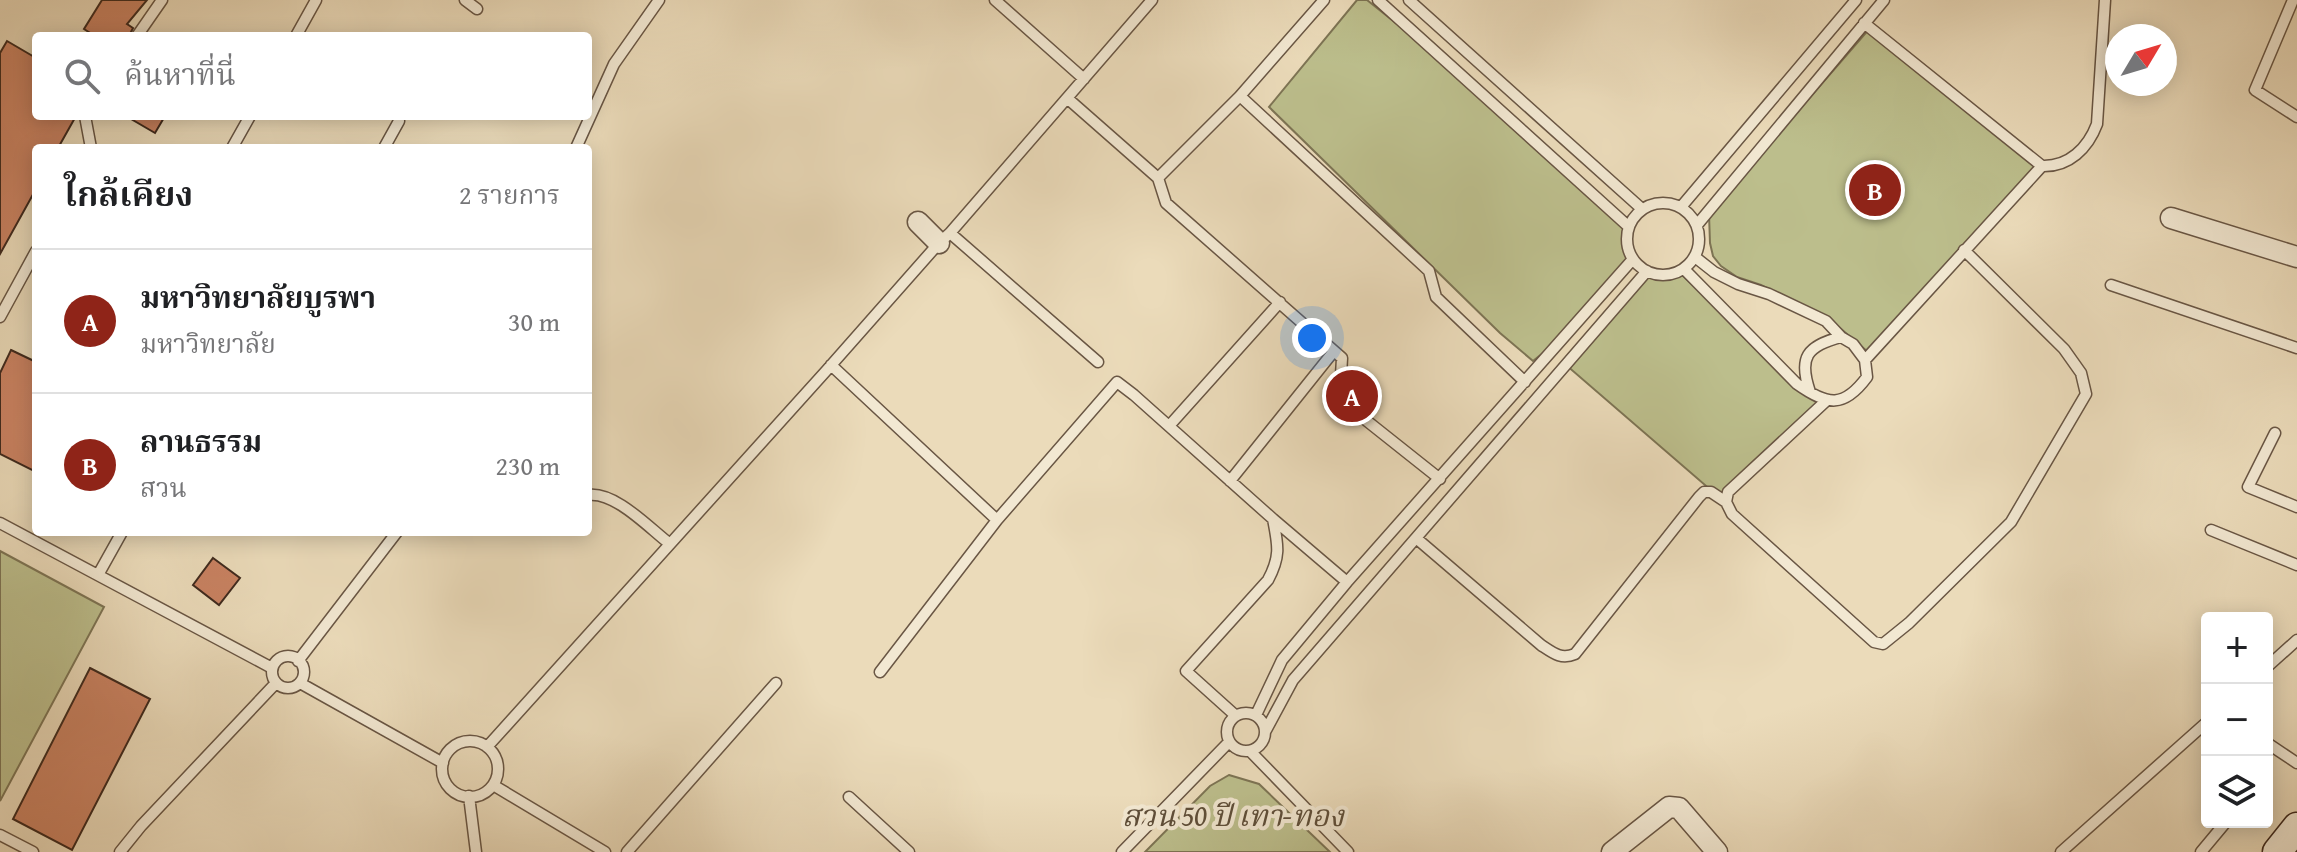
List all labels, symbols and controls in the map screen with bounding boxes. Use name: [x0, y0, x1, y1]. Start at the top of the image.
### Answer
north arrow: [2105, 24, 2177, 96]
search box: [32, 32, 592, 120]
text: ค้นหาที่นี่: [124, 52, 236, 96]
icon: search: [60, 54, 104, 98]
pin: B: [1849, 160, 1901, 220]
text: ใกล้เคียง: [64, 169, 193, 218]
text: 2 รายการ: [459, 175, 560, 214]
text: มหาวิทยาลัยบูรพา: [140, 275, 376, 319]
text: A: [82, 302, 98, 341]
text: 30 m: [508, 302, 560, 341]
your location: [1292, 318, 1332, 358]
text: มหาวิทยาลัย: [140, 324, 276, 363]
pin: A: [1326, 366, 1378, 426]
text: ลานธรรม: [140, 419, 262, 463]
text: B: [82, 446, 98, 485]
text: 230 m: [495, 446, 560, 485]
text: สวน: [140, 468, 187, 507]
map controls: [2201, 612, 2273, 828]
button: +: [2201, 612, 2273, 684]
button: −: [2201, 684, 2273, 756]
button: layers: [2201, 756, 2273, 828]
park label: สวน 50 ปี เทา-ทอง: [1122, 793, 1345, 837]

